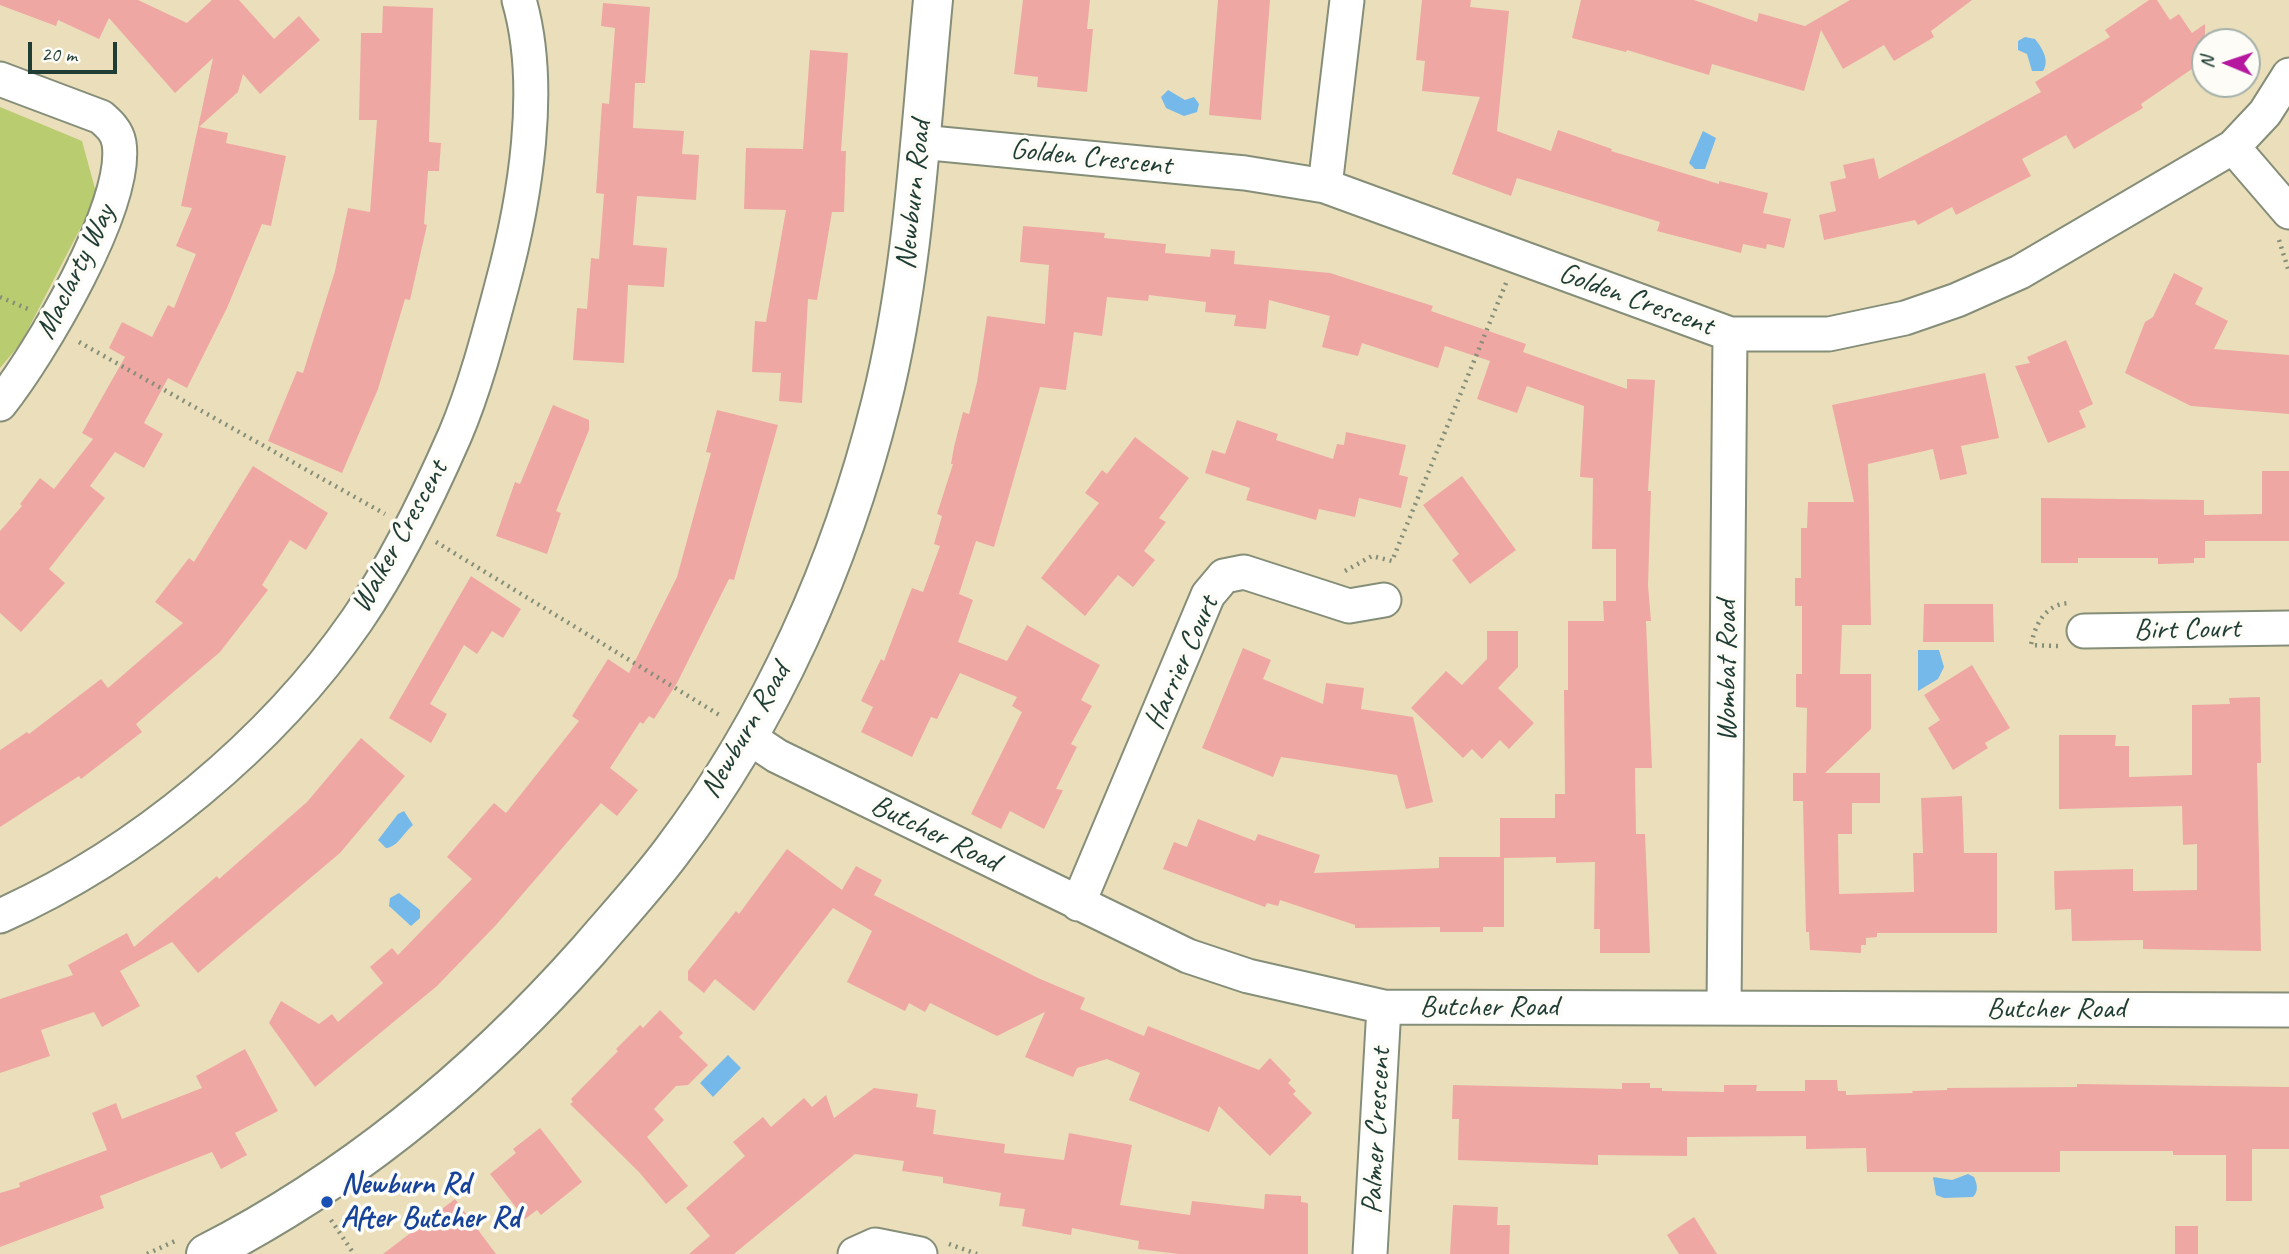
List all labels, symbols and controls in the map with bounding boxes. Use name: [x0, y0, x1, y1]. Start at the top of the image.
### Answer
scale bar: [32, 28, 121, 72]
north arrow: [2191, 28, 2261, 98]
text: 20 m: [41, 41, 77, 67]
text: N: [2195, 56, 2219, 69]
street label: Newburn Road: [888, 119, 940, 271]
street label: Golden Crescent: [1009, 132, 1173, 184]
street label: Maclarty Way: [28, 199, 124, 345]
street label: Golden Crescent: [1554, 255, 1718, 345]
street label: Walker Crescent: [344, 455, 456, 619]
street label: Harrier Court: [1137, 591, 1227, 735]
street label: Wombat Road: [1709, 600, 1745, 742]
street label: Birt Court: [2134, 611, 2240, 649]
street label: Newburn Road: [693, 657, 799, 805]
street label: Butcher Road: [865, 787, 1005, 881]
street label: Butcher Road: [1420, 989, 1558, 1025]
street label: Butcher Road: [1987, 991, 2125, 1027]
street label: Palmer Crescent: [1355, 1047, 1399, 1215]
place label: Newburn Rd After Butcher Rd: [341, 1167, 519, 1238]
marker: Newburn Rd After Butcher Rd: [319, 1194, 335, 1210]

